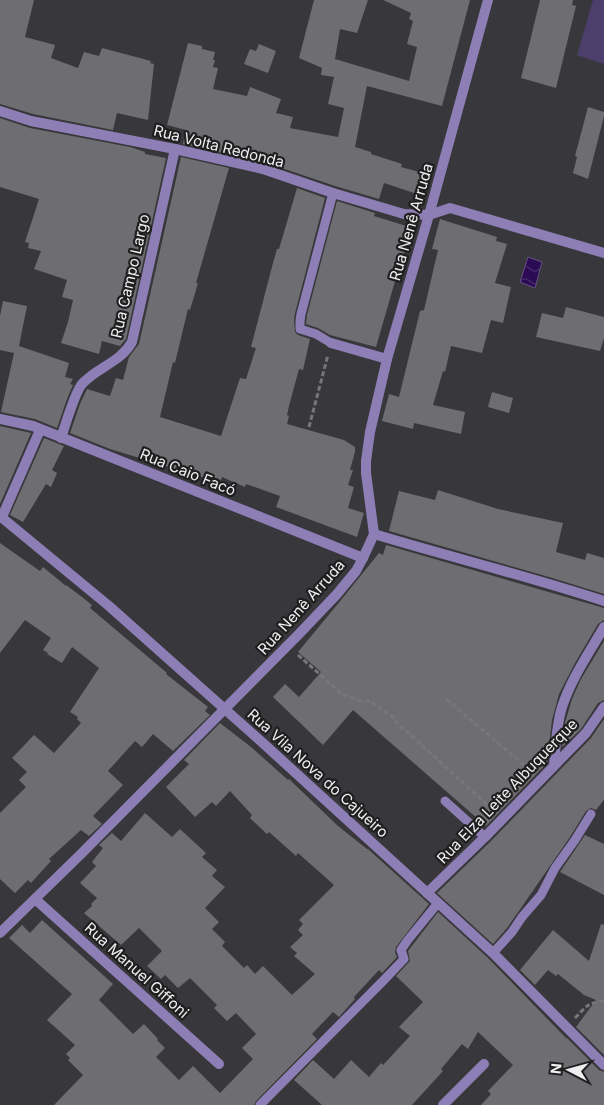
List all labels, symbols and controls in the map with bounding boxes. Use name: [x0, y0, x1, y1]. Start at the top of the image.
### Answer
street label: Rua Volta Redonda: [152, 121, 286, 171]
street label: Rua Nenê Arruda: [385, 161, 437, 283]
street label: Rua Campo Largo: [107, 212, 153, 340]
street label: Rua Caio Facó: [137, 444, 239, 500]
street label: Rua Nenê Arruda: [253, 556, 349, 658]
street label: Rua Vila Nova do Cajueiro: [243, 705, 393, 841]
street label: Rua Elza Leite Albuquerque: [433, 714, 581, 868]
street label: Rua Manuel Giffoni: [81, 918, 193, 1022]
north arrow: [544, 1045, 594, 1095]
text: N: [547, 1062, 565, 1075]

